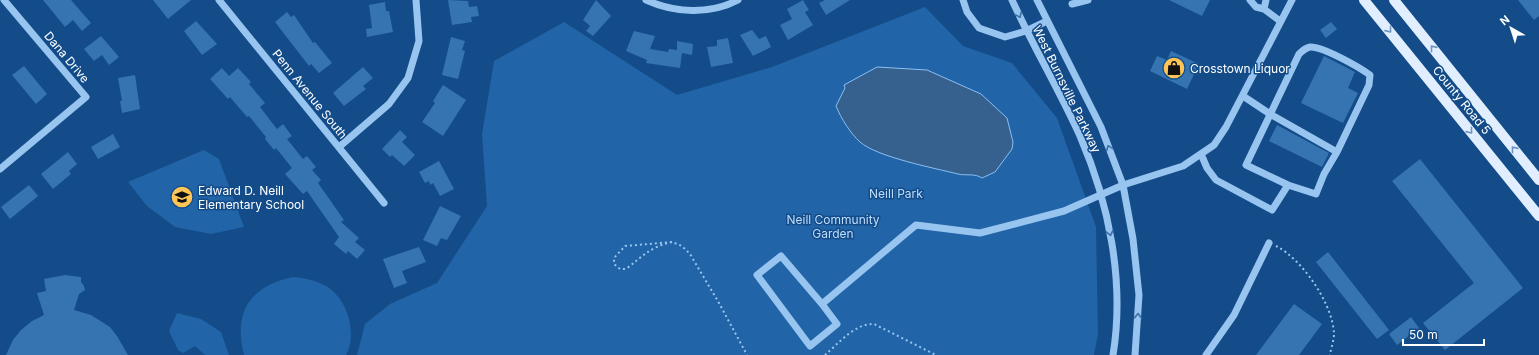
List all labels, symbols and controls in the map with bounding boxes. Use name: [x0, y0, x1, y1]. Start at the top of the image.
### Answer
north arrow: [1491, 8, 1531, 48]
one-way arrow: [1014, 11, 1022, 19]
text: N: [1497, 12, 1512, 28]
street label: West Burnsville Parkway: [1030, 23, 1104, 155]
one-way arrow: [1384, 26, 1391, 33]
street label: Dana Drive: [41, 28, 93, 86]
street label: Penn Avenue South: [269, 46, 351, 142]
one-way arrow: [1430, 46, 1437, 53]
shop icon: Crosstown Liquor: [1161, 55, 1187, 81]
place label: Crosstown Liquor: [1190, 61, 1290, 76]
street label: County Road 5: [1430, 63, 1494, 137]
one-way arrow: [1466, 127, 1473, 134]
one-way arrow: [1105, 145, 1113, 152]
one-way arrow: [1512, 147, 1519, 154]
place label: Edward D. Neill Elementary School: [198, 183, 304, 212]
school or university icon: Edward D. Neill Elementary School: [169, 184, 195, 210]
park label: Neill Park: [869, 186, 923, 201]
park label: Neill Community Garden: [786, 212, 880, 241]
one-way arrow: [1105, 230, 1113, 237]
one-way arrow: [1134, 313, 1142, 319]
scale bar: [1403, 321, 1484, 347]
text: 50 m: [1409, 327, 1438, 342]

